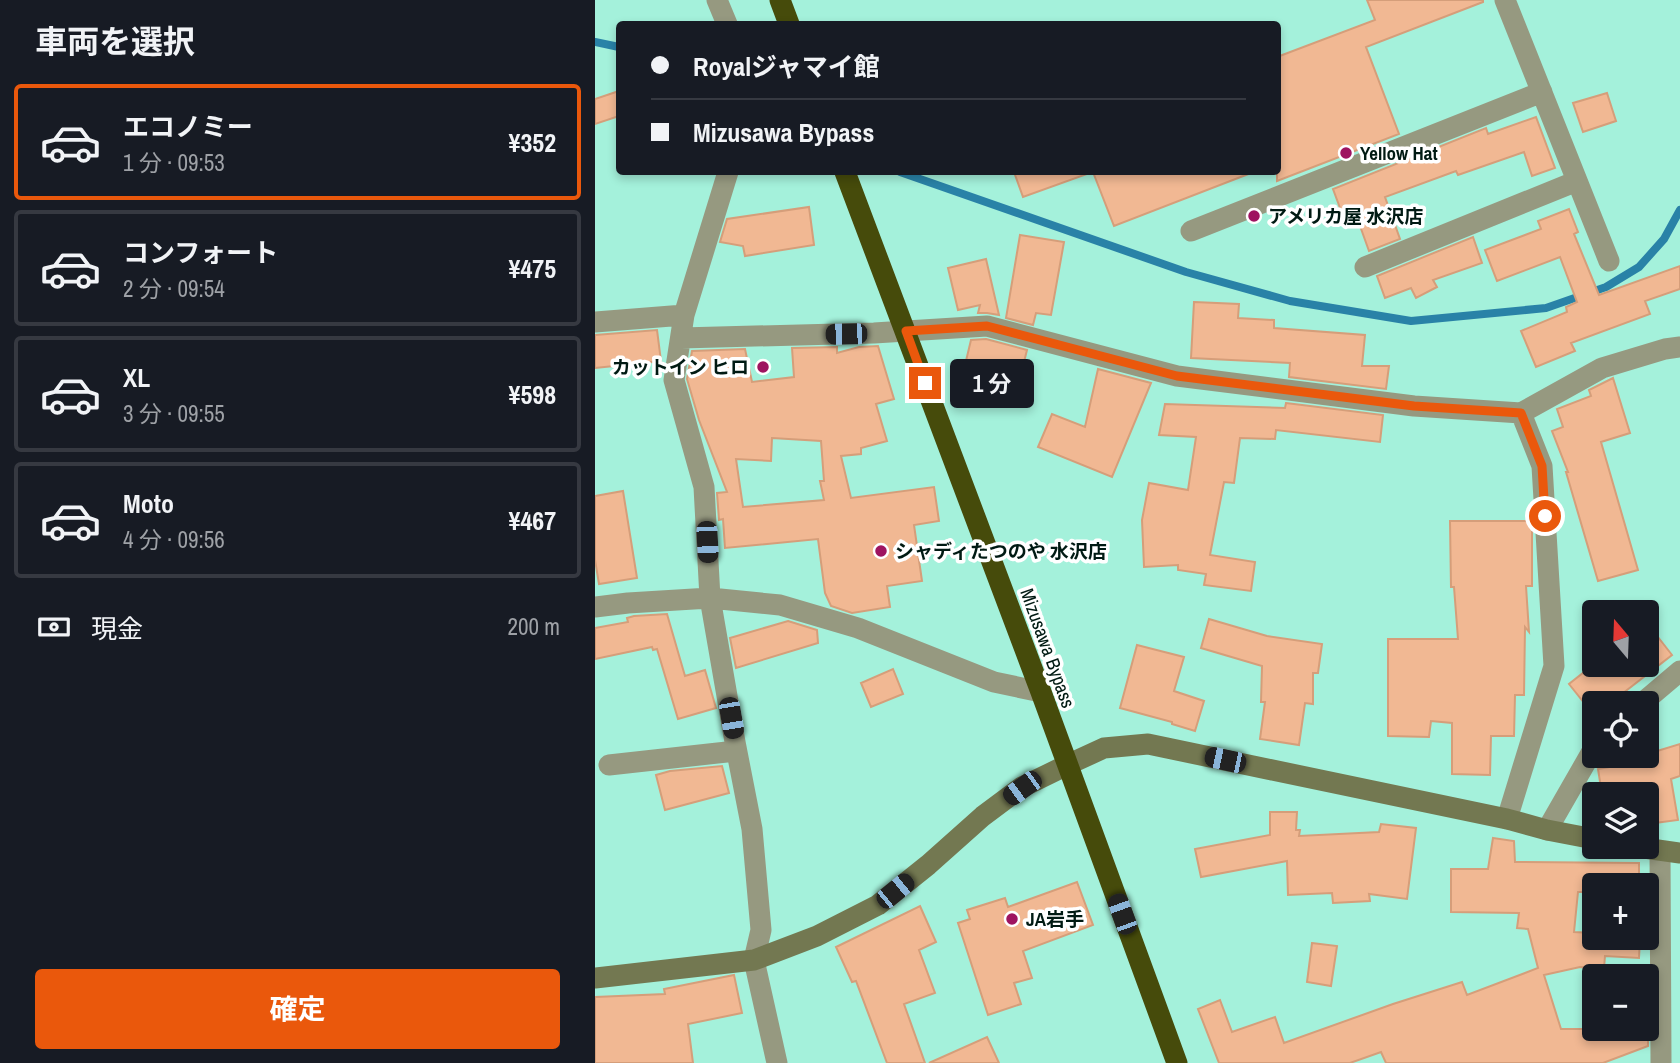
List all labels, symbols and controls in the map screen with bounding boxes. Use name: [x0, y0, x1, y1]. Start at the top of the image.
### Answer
text: 車両を選択: [35, 20, 195, 63]
text: Royalジャマイ館: [693, 49, 880, 84]
text: エコノミー: [123, 109, 253, 144]
icon: car: [39, 111, 102, 174]
text: Mizusawa Bypass: [693, 115, 874, 150]
text: ¥352: [509, 125, 556, 160]
place label: Yellow Hat: [1360, 140, 1438, 166]
marker: Yellow Hat: [1338, 145, 1354, 161]
text: 1 分 · 09:53: [123, 147, 225, 178]
place label: アメリカ屋 水沢店: [1268, 203, 1423, 229]
marker: アメリカ屋 水沢店: [1246, 208, 1262, 224]
text: コンフォート: [123, 235, 278, 270]
icon: car: [39, 237, 102, 300]
text: ¥475: [509, 251, 556, 286]
text: 2 分 · 09:54: [123, 273, 225, 304]
car: [825, 323, 868, 345]
place label: カットイン ヒロ: [612, 354, 749, 380]
callout: 1 分: [949, 358, 1033, 408]
marker: カットイン ヒロ: [755, 359, 771, 375]
text: XL: [123, 360, 150, 395]
icon: car: [39, 363, 102, 426]
route end: [909, 367, 941, 399]
text: 1 分: [973, 368, 1011, 399]
text: ¥598: [509, 377, 556, 412]
text: 3 分 · 09:55: [123, 398, 225, 429]
text: Moto: [123, 486, 174, 521]
icon: car: [39, 489, 102, 552]
route start: [1529, 500, 1561, 532]
text: ¥467: [509, 503, 556, 538]
car: [696, 520, 719, 564]
text: 4 分 · 09:56: [123, 524, 225, 555]
place label: シャディたつのや 水沢店: [895, 538, 1107, 564]
marker: シャディたつのや 水沢店: [873, 543, 889, 559]
street label: Mizusawa Bypass: [1014, 585, 1082, 712]
north arrow: [1582, 600, 1659, 677]
map controls: [1582, 600, 1659, 1041]
icon: cash: [35, 608, 73, 646]
text: 現金: [91, 611, 143, 646]
text: 200 m: [508, 611, 560, 642]
button: locate: [1582, 691, 1659, 768]
car: [718, 695, 745, 741]
car: [1203, 745, 1248, 775]
car: [999, 767, 1046, 809]
button: layers: [1582, 782, 1659, 859]
car: [873, 870, 918, 912]
button: +: [1582, 873, 1659, 950]
car: [1105, 891, 1140, 937]
place label: JA岩手: [1026, 906, 1084, 932]
marker: JA岩手: [1004, 911, 1020, 927]
button: −: [1582, 964, 1659, 1041]
button: 確定: [35, 969, 560, 1049]

